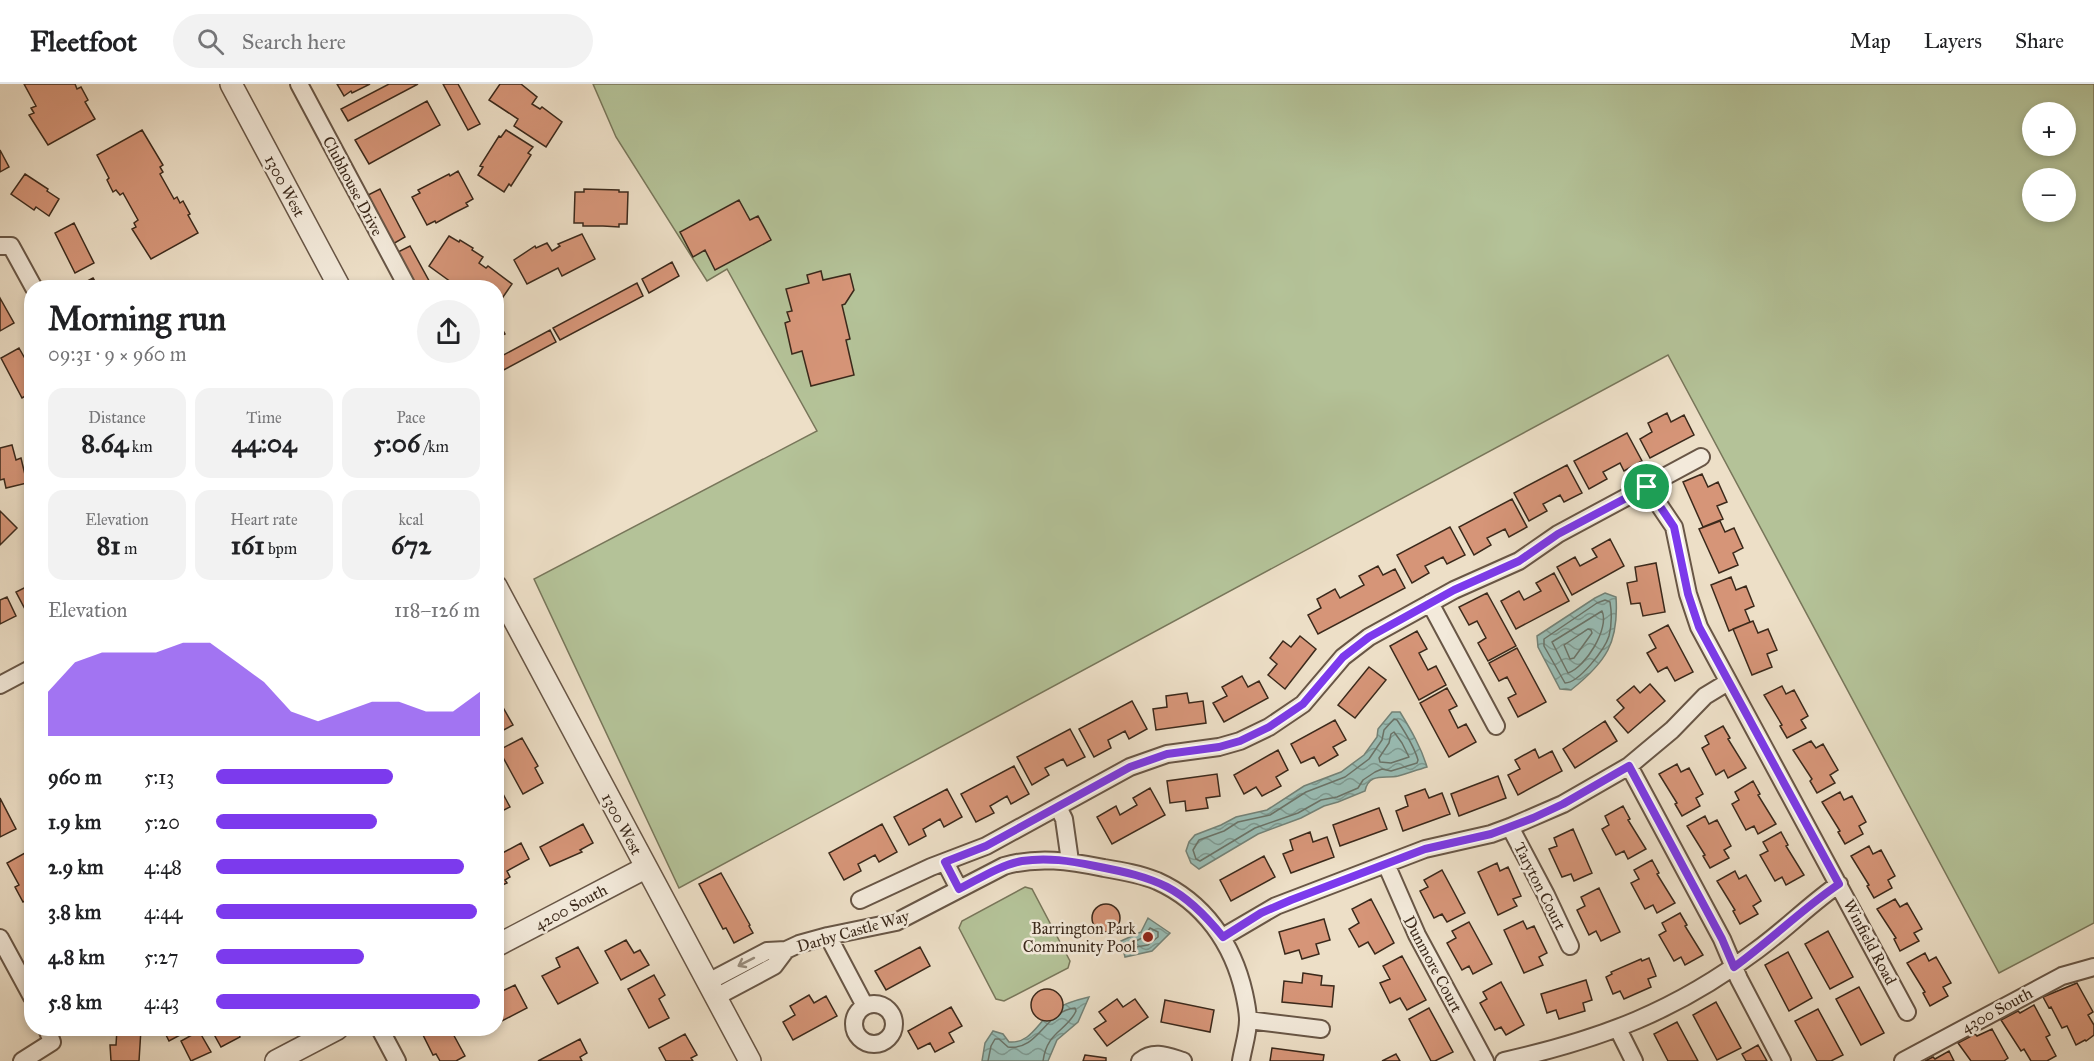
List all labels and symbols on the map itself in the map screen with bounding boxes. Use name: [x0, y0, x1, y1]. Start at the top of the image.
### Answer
street label: Clubhouse Drive: [319, 133, 387, 239]
street label: 1300 West: [261, 152, 309, 221]
pin: [1621, 461, 1672, 512]
street label: 1300 West: [598, 790, 646, 859]
street label: Taryton Court: [1510, 839, 1570, 933]
street label: 4200 South: [532, 880, 611, 934]
street label: Winfield Road: [1840, 896, 1900, 988]
street label: Darby Castle Way: [795, 906, 912, 956]
street label: Dunmore Court: [1400, 912, 1467, 1016]
place label: Barrington Park Community Pool: [1023, 919, 1137, 956]
marker: Barrington Park Community Pool: [1141, 930, 1155, 944]
one-way arrow: [737, 957, 755, 968]
street label: 4300 South: [1958, 983, 2036, 1037]

